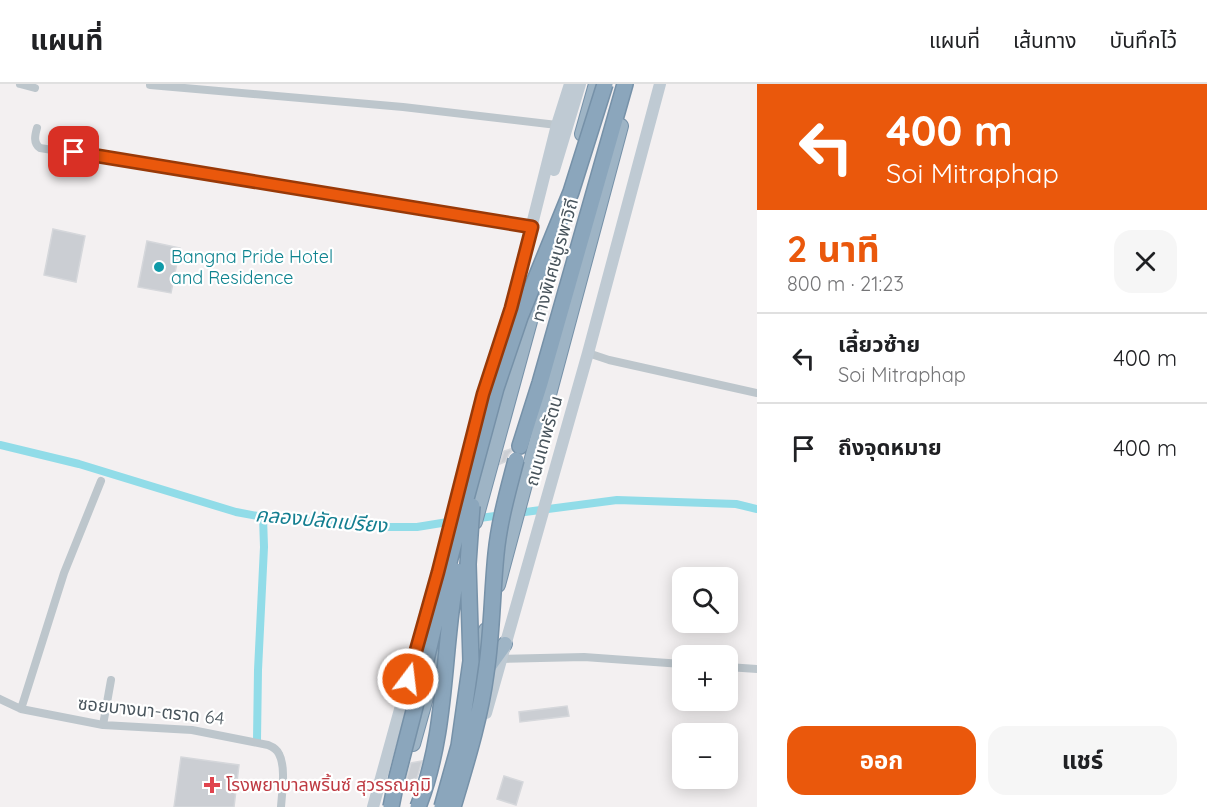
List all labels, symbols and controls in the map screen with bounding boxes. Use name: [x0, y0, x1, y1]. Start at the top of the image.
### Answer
text: แผนที่: [30, 22, 103, 57]
text: แผนที่: [929, 27, 980, 53]
text: เส้นทาง: [1013, 27, 1077, 53]
text: บันทึกไว้: [1110, 27, 1177, 53]
text: 400 m: [886, 104, 1013, 157]
icon: left: [787, 108, 865, 186]
pin: [48, 126, 99, 177]
icon: arrive: [57, 135, 90, 168]
text: Soi Mitraphap: [886, 156, 1059, 190]
street label: ทางพิเศษบูรพาวิถี: [526, 195, 584, 325]
text: 2 นาที: [787, 226, 880, 271]
button: close: [1114, 230, 1177, 293]
place label: Bangna Pride Hotel and Residence: [171, 245, 333, 289]
marker: Bangna Pride Hotel and Residence: [152, 260, 166, 274]
text: 800 m · 21:23: [787, 271, 904, 296]
text: เลี้ยวซ้าย: [838, 330, 920, 358]
icon: left: [787, 342, 820, 375]
text: 400 m: [1113, 344, 1177, 372]
text: Soi Mitraphap: [838, 362, 966, 387]
street label: ถนนเทพรัตน: [520, 393, 567, 489]
icon: arrive: [787, 432, 820, 465]
text: ถึงจุดหมาย: [838, 433, 942, 461]
text: 400 m: [1113, 434, 1177, 462]
water label: คลองปลัดเปรียง: [254, 501, 389, 538]
map controls: [672, 567, 738, 789]
button: search: [672, 567, 738, 633]
button: +: [672, 645, 738, 711]
position arrow: [376, 647, 440, 711]
street label: ซอยบางนา-ตราด 64: [77, 691, 225, 730]
button: −: [672, 723, 738, 789]
button: ออก: [787, 726, 976, 795]
button: แชร์: [988, 726, 1177, 795]
place label: โรงพยาบาลพริ้นซ์ สุวรรณภูมิ: [226, 773, 431, 797]
marker: โรงพยาบาลพริ้นซ์ สุวรรณภูมิ: [203, 776, 221, 794]

